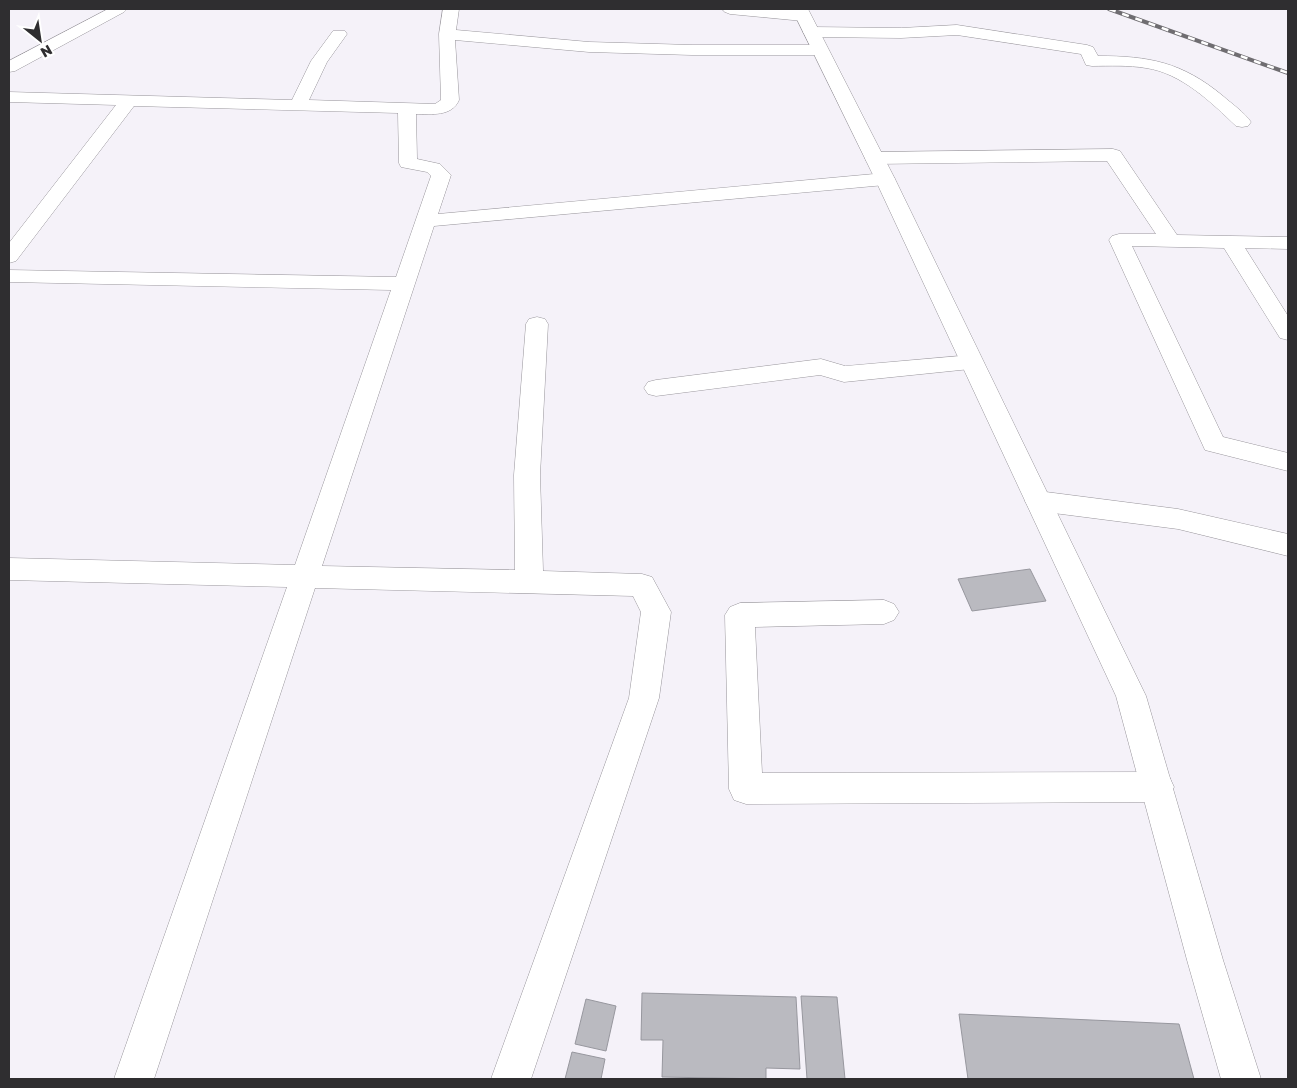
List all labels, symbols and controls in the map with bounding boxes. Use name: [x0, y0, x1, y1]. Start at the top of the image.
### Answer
north arrow: [15, 15, 65, 65]
text: N: [38, 42, 56, 62]

